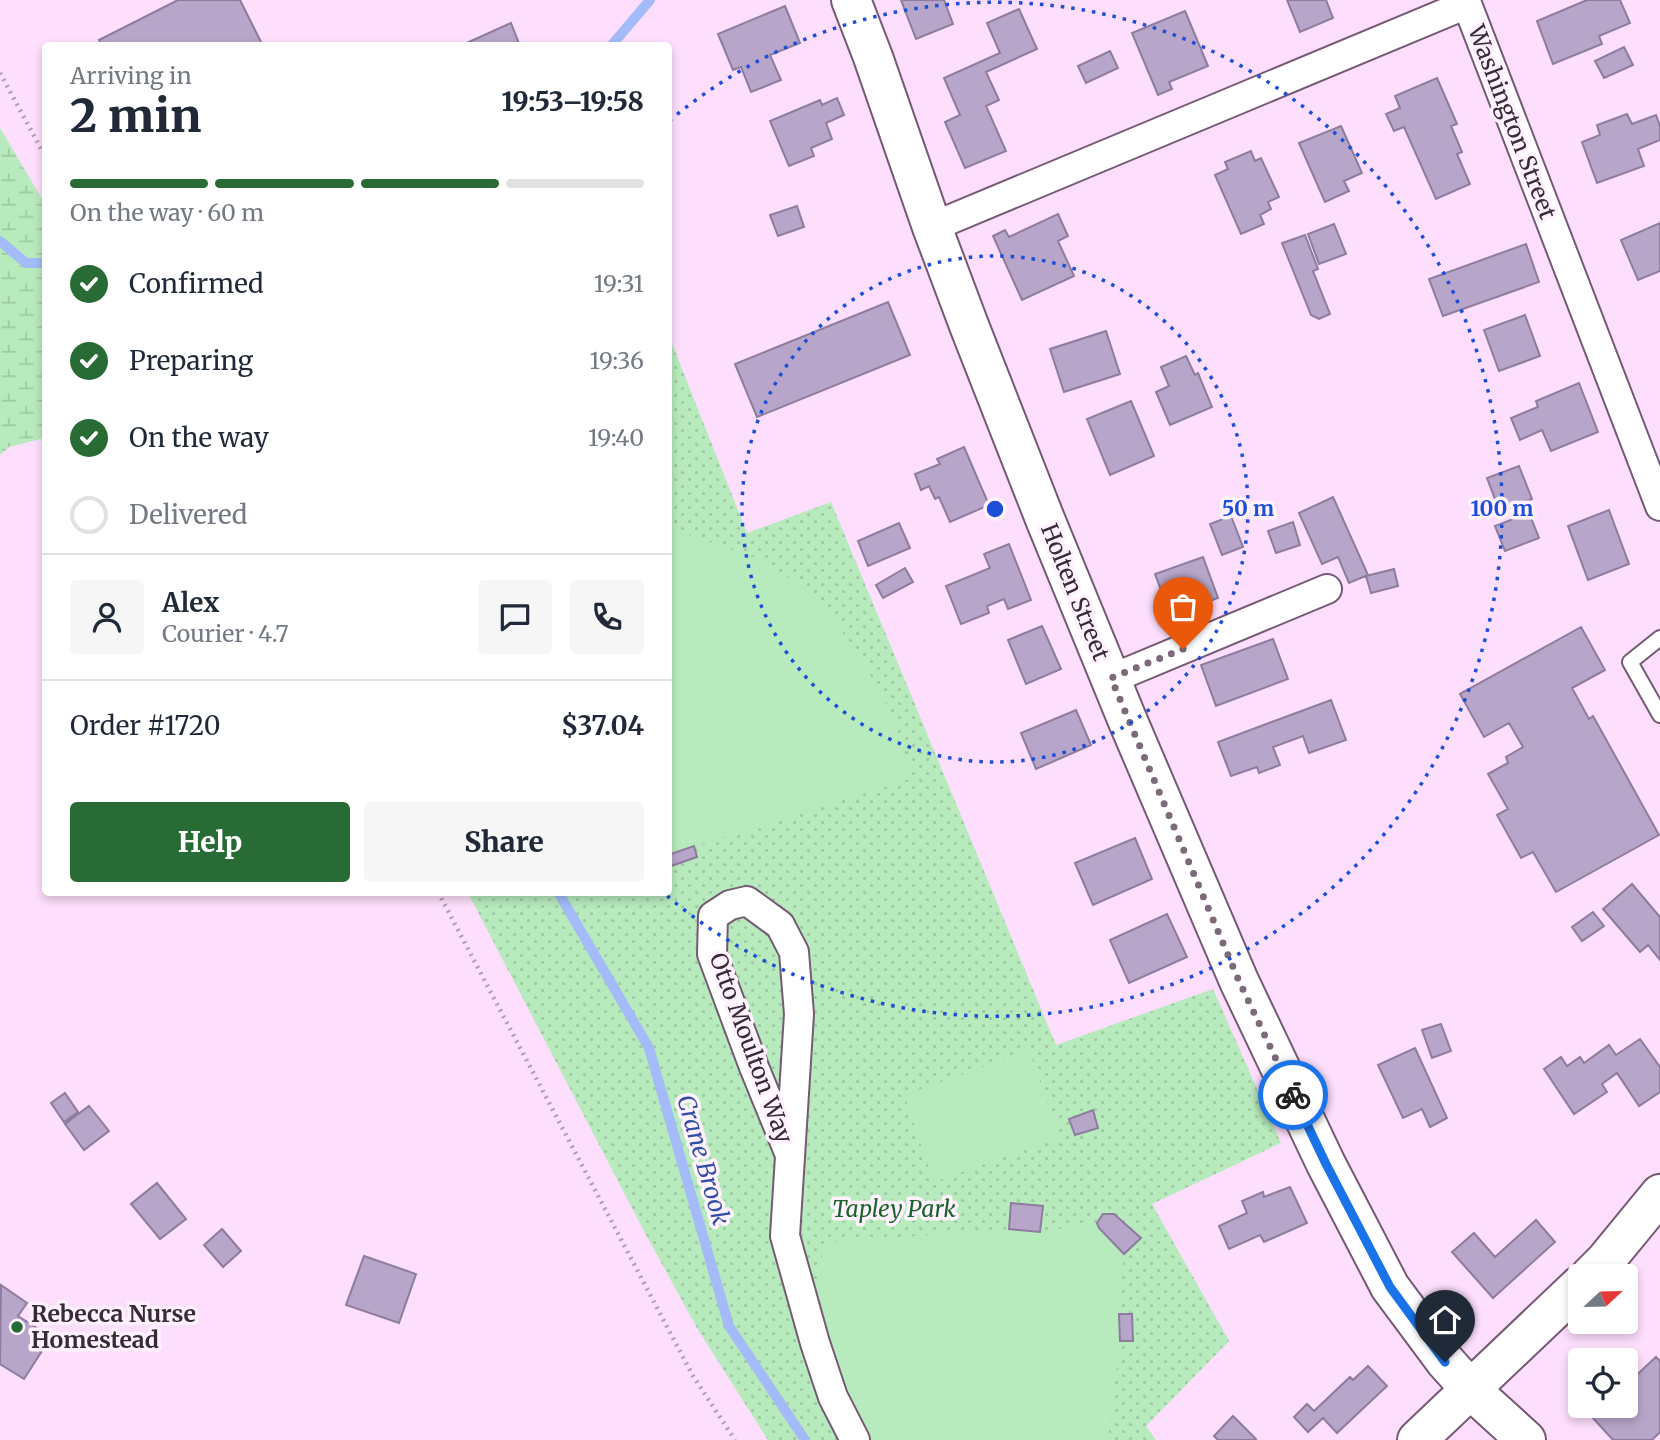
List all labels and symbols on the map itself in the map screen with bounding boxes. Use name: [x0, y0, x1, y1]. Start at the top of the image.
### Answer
street label: Washington Street: [1462, 20, 1563, 223]
text: 50 m: [1222, 495, 1274, 522]
text: 100 m: [1471, 495, 1533, 522]
centre of rings: [983, 497, 1007, 521]
street label: Holten Street: [1035, 519, 1116, 665]
pin: [1153, 577, 1213, 649]
street label: Otto Moulton Way: [704, 949, 800, 1148]
courier: [1258, 1060, 1328, 1130]
water label: Crane Brook: [670, 1091, 737, 1228]
park label: Tapley Park: [832, 1194, 956, 1223]
north arrow: [1568, 1264, 1638, 1334]
pin: [1415, 1290, 1475, 1362]
place label: Rebecca Nurse Homestead: [31, 1299, 196, 1354]
marker: Rebecca Nurse Homestead: [9, 1319, 25, 1335]

